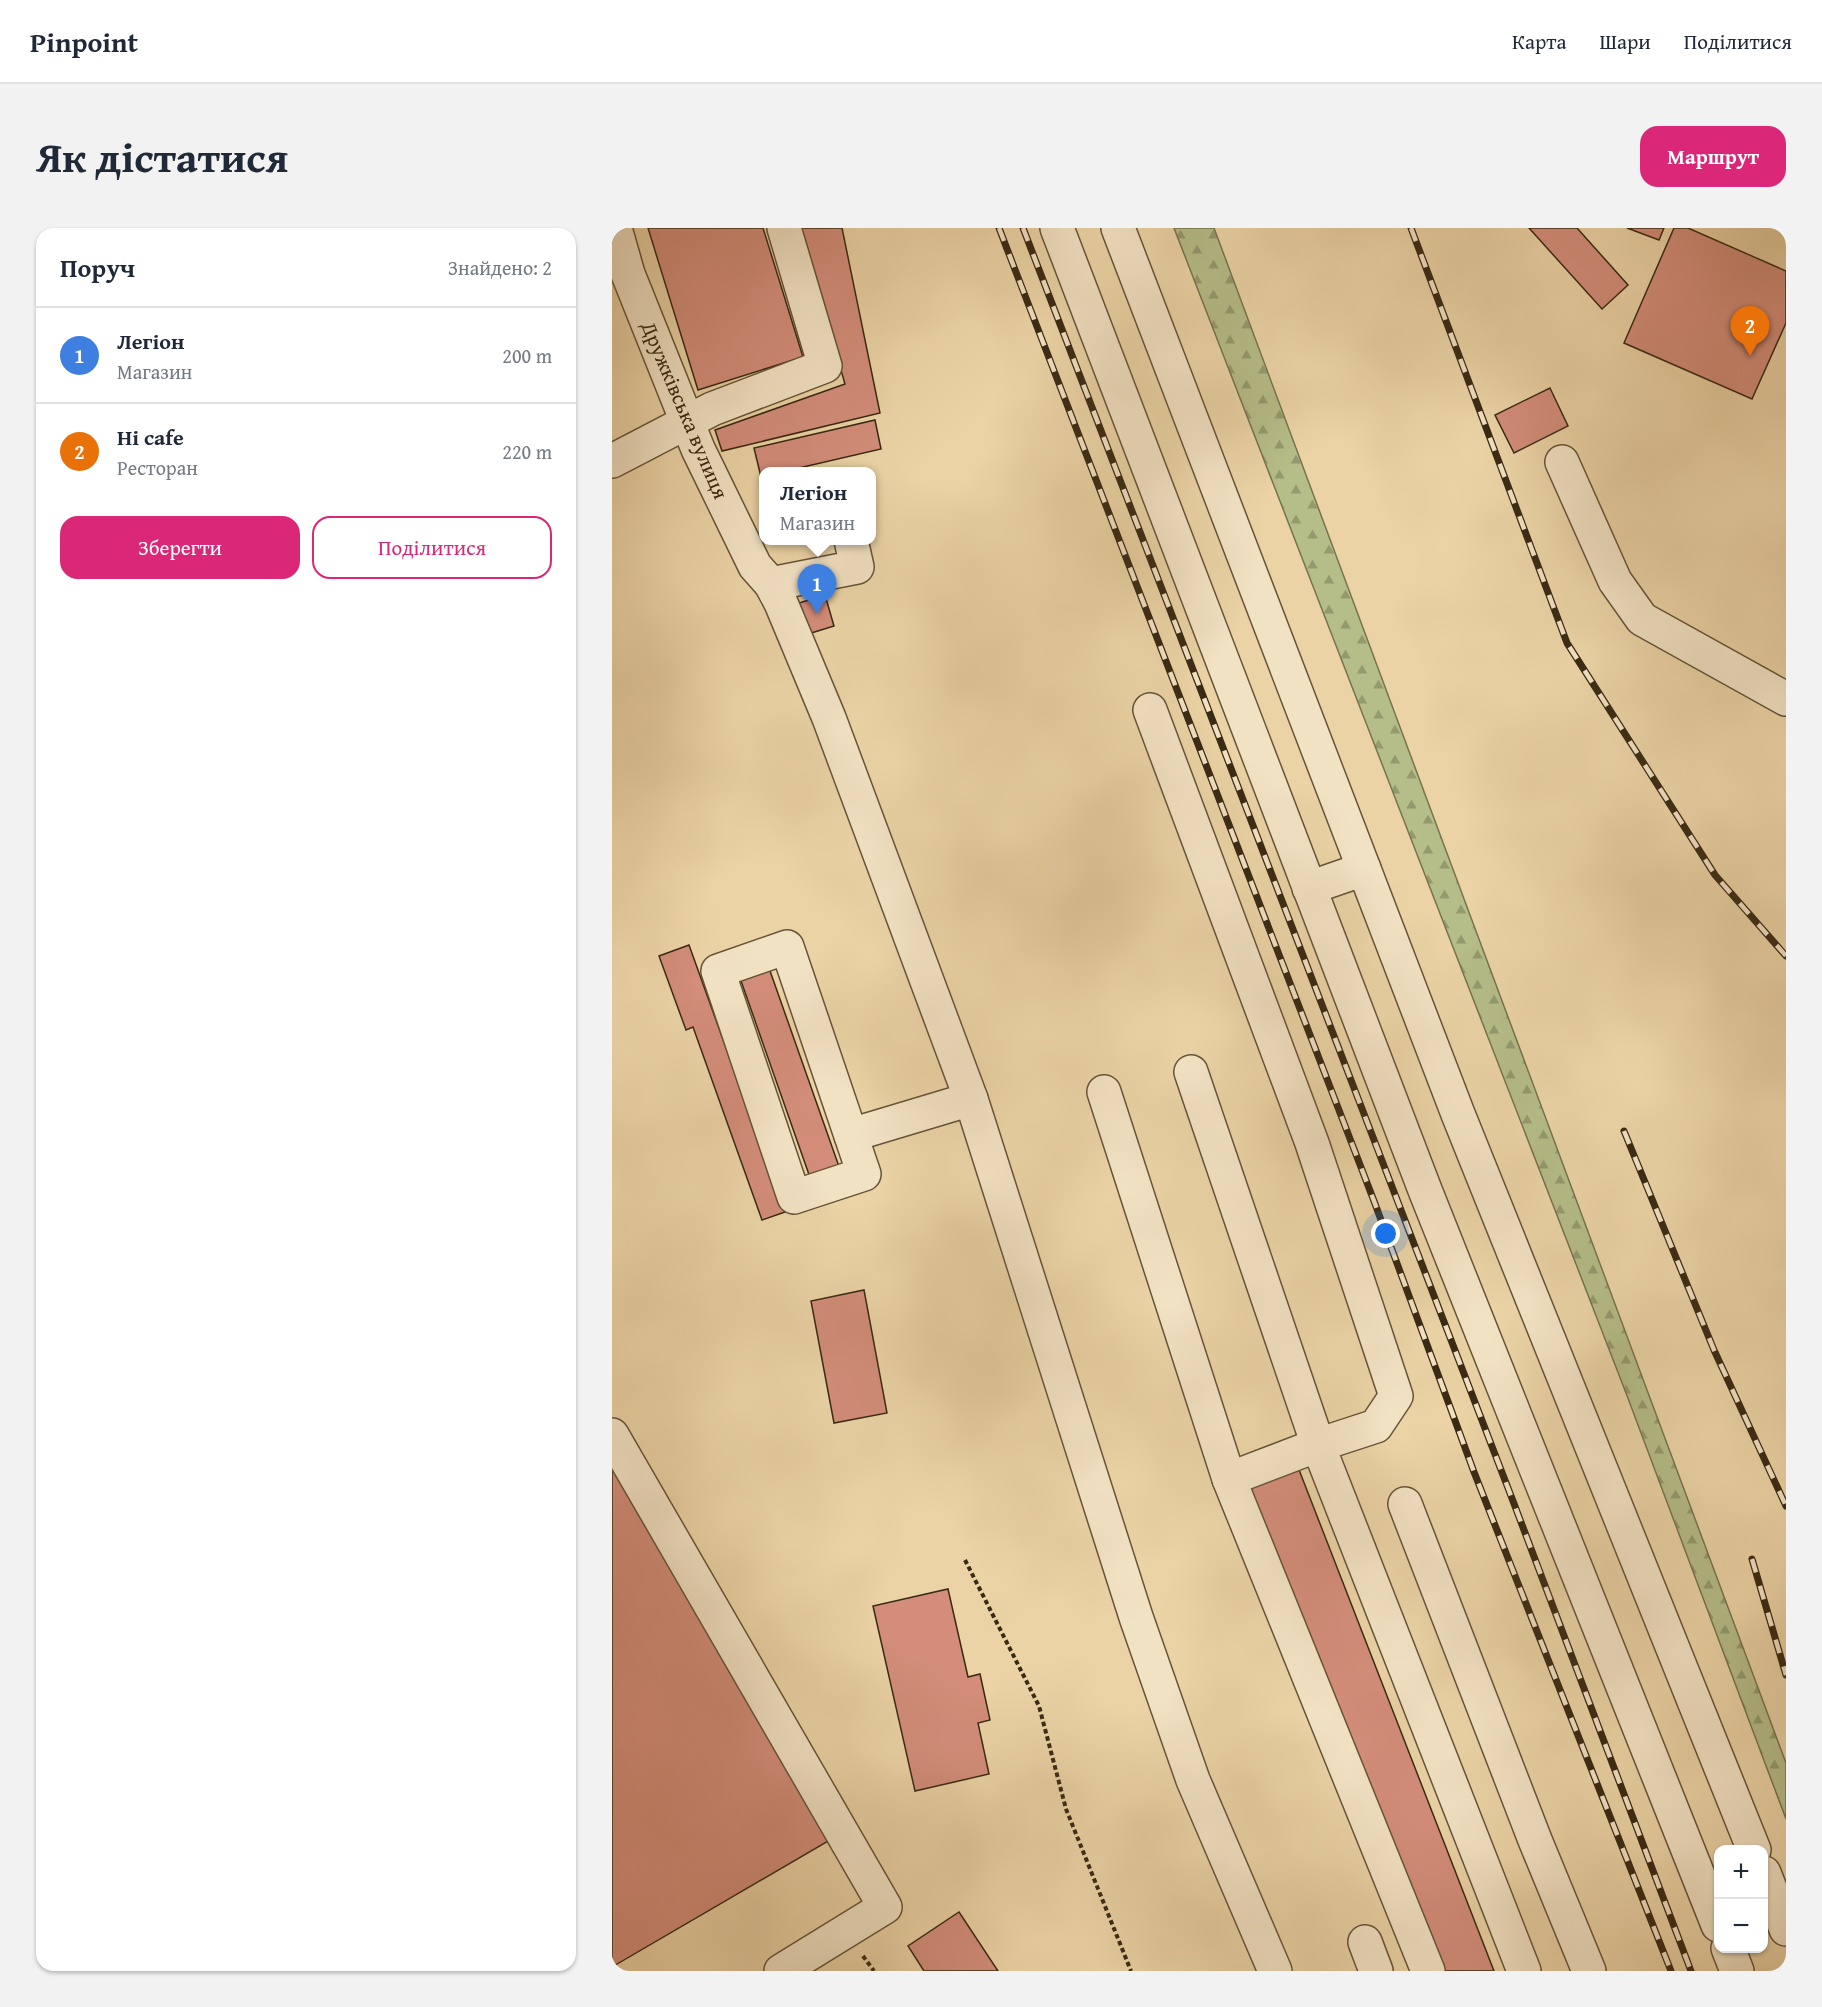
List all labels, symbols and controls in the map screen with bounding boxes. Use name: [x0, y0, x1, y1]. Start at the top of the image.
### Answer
text: Pinpoint: [30, 21, 138, 62]
text: Карта: [1512, 26, 1566, 57]
text: Шари: [1599, 26, 1651, 57]
text: Поділитися: [1684, 26, 1792, 57]
text: Як дістатися: [36, 126, 288, 187]
button: Маршрут: [1640, 126, 1786, 187]
text: Поруч: [60, 248, 135, 287]
text: Знайдено: 2: [448, 253, 552, 282]
pin: 2: [1730, 306, 1770, 356]
street label: Дружківська вулиця: [633, 315, 737, 504]
text: Легіон: [117, 325, 184, 357]
text: 1: [74, 341, 85, 370]
text: 200 m: [502, 341, 552, 370]
text: Магазин: [117, 357, 192, 386]
text: Hi cafe: [117, 421, 184, 453]
text: 2: [74, 437, 85, 466]
text: 220 m: [502, 437, 552, 466]
text: Ресторан: [117, 453, 198, 482]
popup: [759, 467, 876, 545]
text: Легіон: [780, 476, 847, 508]
text: Магазин: [780, 508, 855, 537]
button: Зберегти: [60, 516, 300, 579]
button: Поділитися: [312, 516, 552, 579]
pin: 1: [798, 564, 836, 614]
your location: [1371, 1219, 1400, 1248]
map controls: [1714, 1845, 1768, 1953]
button: +: [1714, 1845, 1768, 1899]
button: −: [1714, 1899, 1768, 1953]

